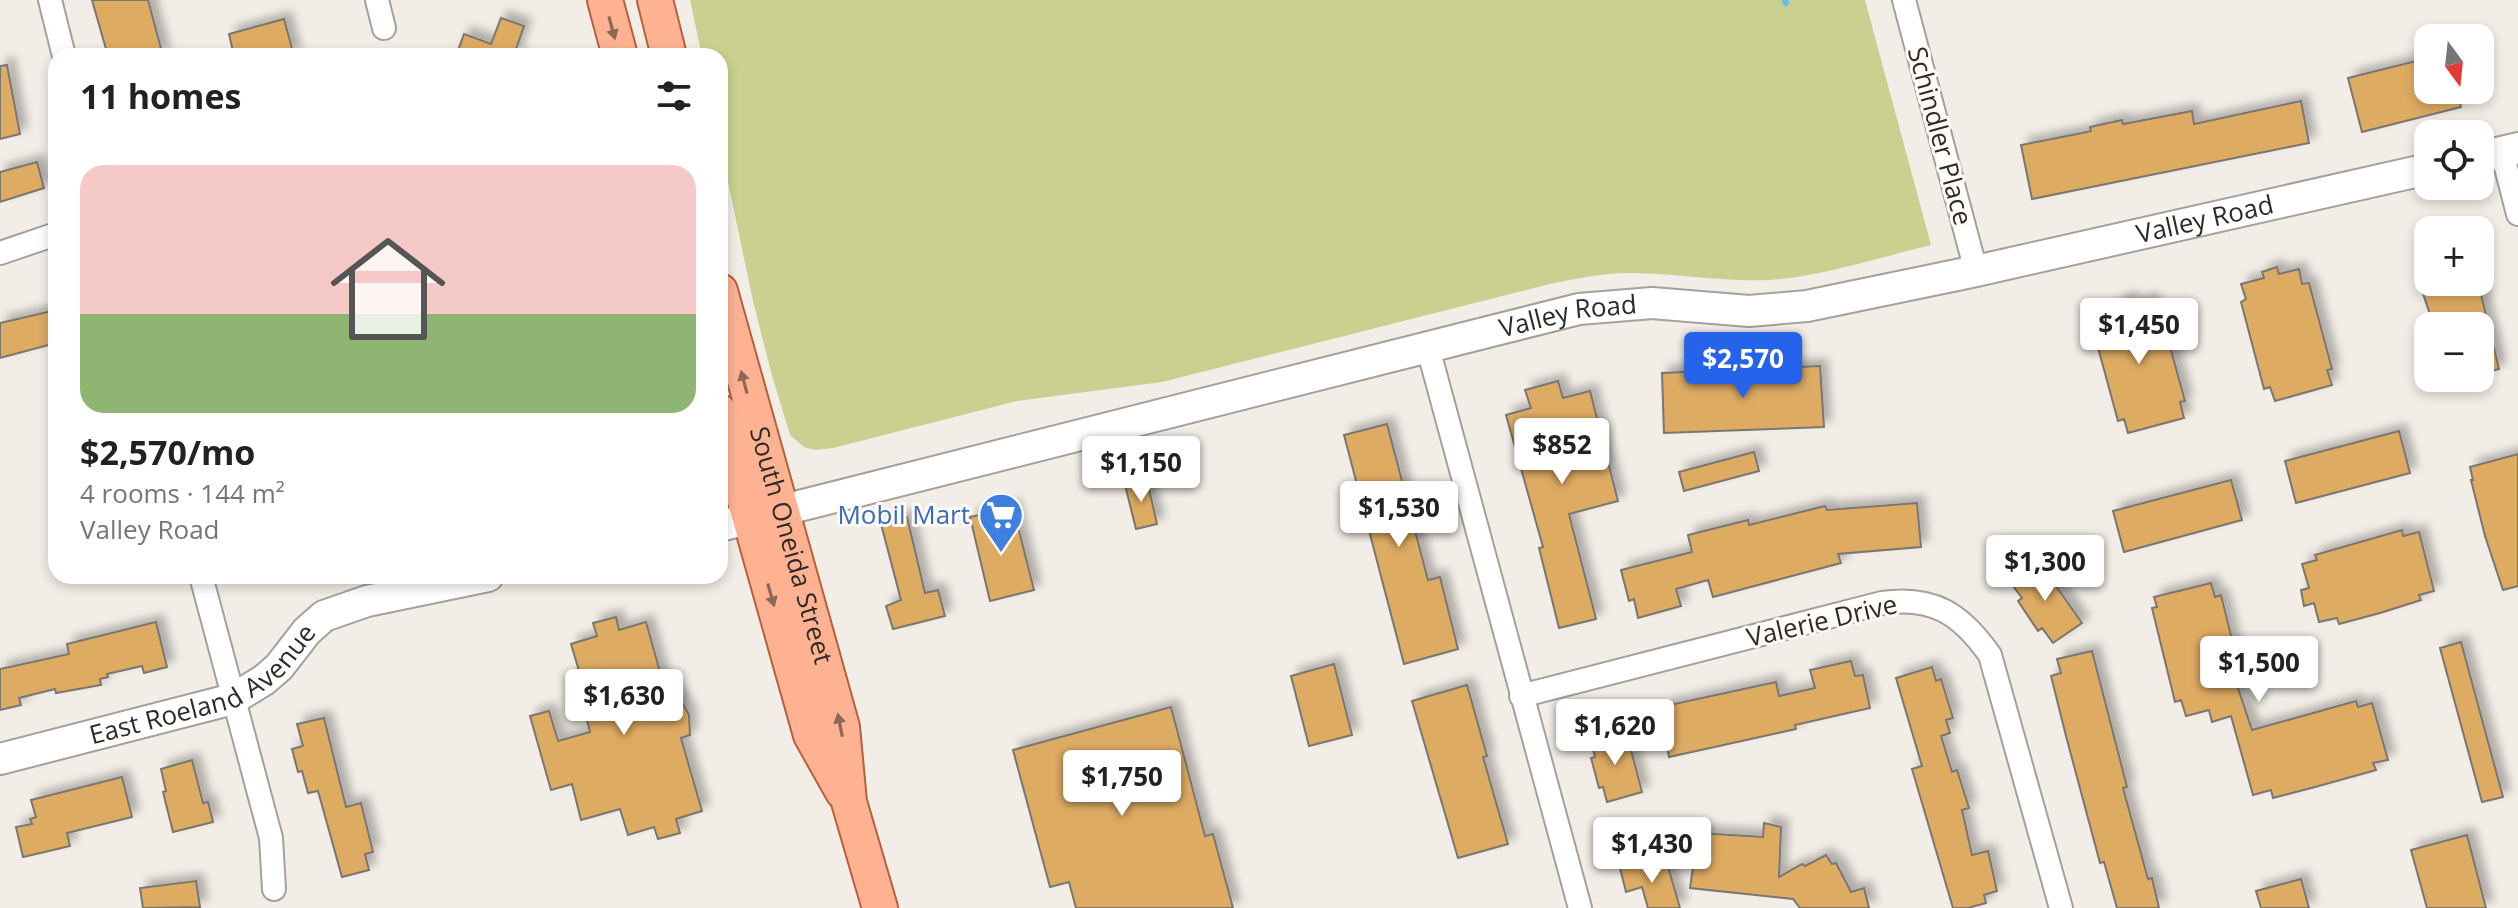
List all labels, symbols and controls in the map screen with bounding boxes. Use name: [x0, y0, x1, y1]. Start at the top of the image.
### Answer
one-way arrow: [607, 16, 619, 41]
north arrow: [2414, 24, 2494, 104]
map controls: [2414, 24, 2494, 392]
street label: Schindler Place: [1900, 43, 1982, 229]
text: 11 homes: [80, 73, 241, 119]
icon: filters: [652, 74, 696, 118]
button: locate: [2414, 120, 2494, 200]
street label: Valley Road: [2133, 185, 2277, 251]
button: +: [2414, 216, 2494, 296]
icon: home: [316, 217, 460, 361]
street label: Valley Road: [1495, 285, 1638, 346]
pin: $1,450: [2074, 298, 2204, 366]
text: $1,450: [2098, 306, 2180, 342]
button: −: [2414, 312, 2494, 392]
pin: $2,570: [1678, 332, 1808, 400]
text: $2,570: [1702, 340, 1784, 376]
one-way arrow: [738, 370, 750, 395]
pin: $852: [1515, 418, 1609, 486]
street label: South Oneida Street: [742, 422, 842, 668]
text: $852: [1532, 426, 1592, 462]
text: $2,570/mo: [80, 429, 255, 475]
pin: $1,150: [1076, 436, 1206, 504]
text: $1,150: [1100, 444, 1182, 480]
text: 4 rooms · 144 m²: [80, 475, 285, 511]
pin: $1,530: [1334, 481, 1464, 549]
text: $1,530: [1358, 489, 1440, 525]
supermarket icon: Mobil Mart: [977, 491, 1025, 554]
place label: Mobil Mart: [837, 496, 970, 532]
text: Valley Road: [80, 511, 220, 547]
pin: $1,300: [1980, 535, 2110, 603]
text: $1,300: [2004, 543, 2086, 579]
one-way arrow: [765, 583, 778, 607]
street label: Valerie Drive: [1743, 585, 1901, 655]
street label: East Roeland Avenue: [85, 616, 323, 752]
pin: $1,500: [2194, 636, 2324, 704]
text: $1,500: [2218, 644, 2300, 680]
pin: $1,630: [559, 669, 689, 737]
text: $1,630: [583, 677, 665, 713]
pin: $1,620: [1550, 699, 1680, 767]
text: $1,620: [1574, 707, 1656, 743]
one-way arrow: [833, 712, 846, 737]
pin: $1,750: [1057, 750, 1187, 818]
text: $1,750: [1081, 758, 1163, 794]
pin: $1,430: [1587, 817, 1717, 885]
text: $1,430: [1611, 825, 1693, 861]

